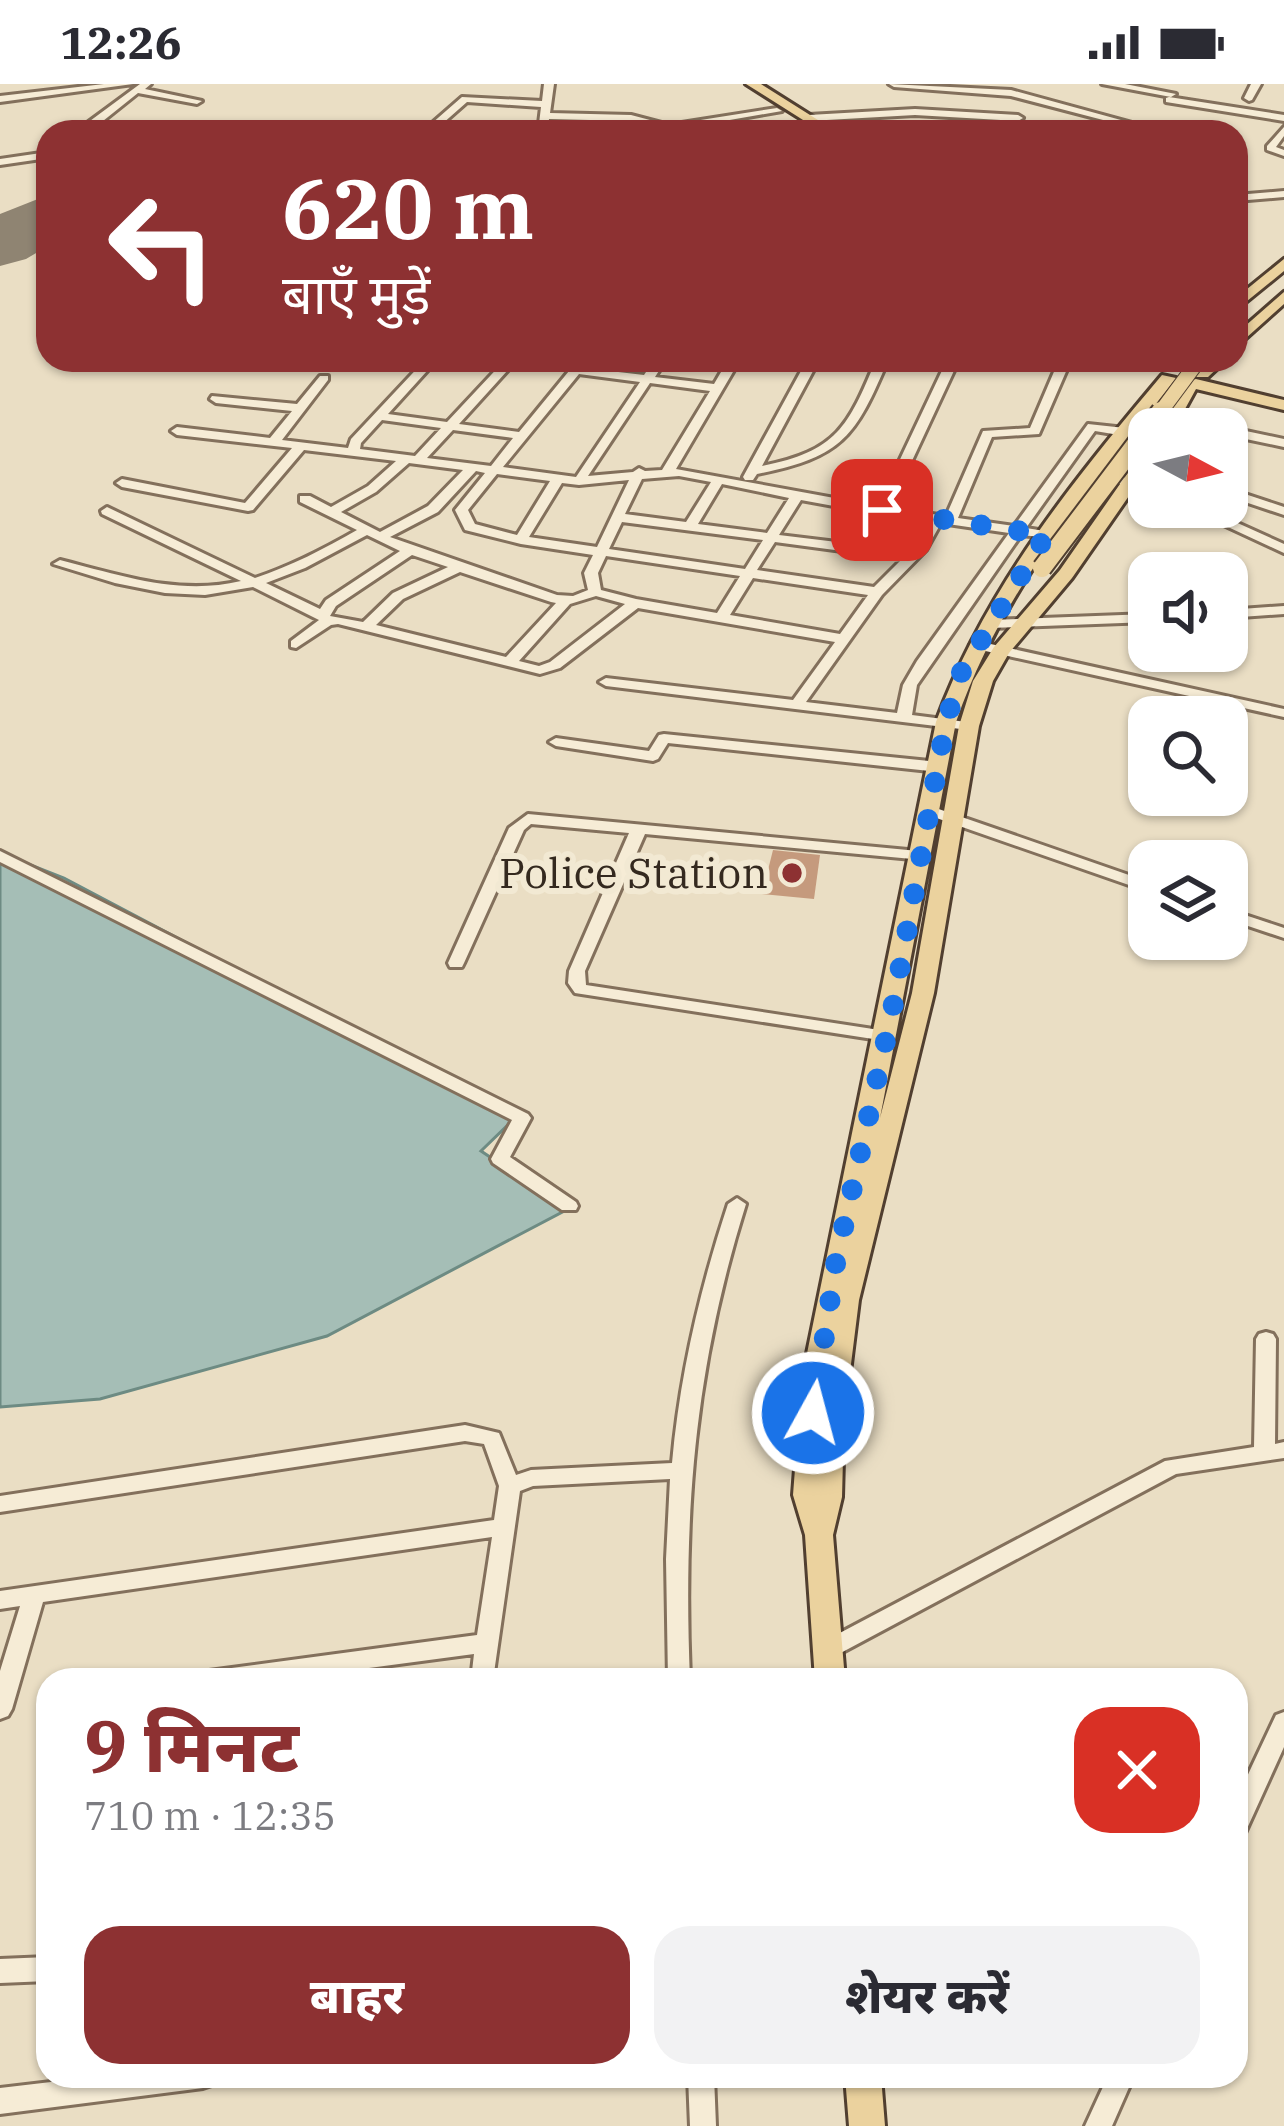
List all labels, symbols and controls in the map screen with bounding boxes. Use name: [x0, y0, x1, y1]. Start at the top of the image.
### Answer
text: 12:26: [60, 13, 182, 71]
text: 620 m: [282, 153, 534, 262]
icon: left: [84, 168, 240, 324]
text: बाएँ मुड़ें: [282, 259, 430, 329]
north arrow: [1128, 408, 1248, 528]
map controls: [1128, 408, 1248, 960]
pin: [831, 459, 933, 561]
icon: arrive: [849, 477, 915, 543]
button: sound: [1128, 552, 1248, 672]
button: search: [1128, 696, 1248, 816]
button: layers: [1128, 840, 1248, 960]
place label: Police Station: [499, 845, 768, 900]
marker: Police Station: [779, 860, 805, 886]
position arrow: [750, 1350, 876, 1476]
text: 9 मिनट: [84, 1698, 299, 1792]
button: close: [1074, 1707, 1200, 1833]
text: 710 m · 12:35: [84, 1790, 336, 1841]
button: बाहर: [84, 1926, 630, 2064]
button: शेयर करें: [654, 1926, 1200, 2064]

